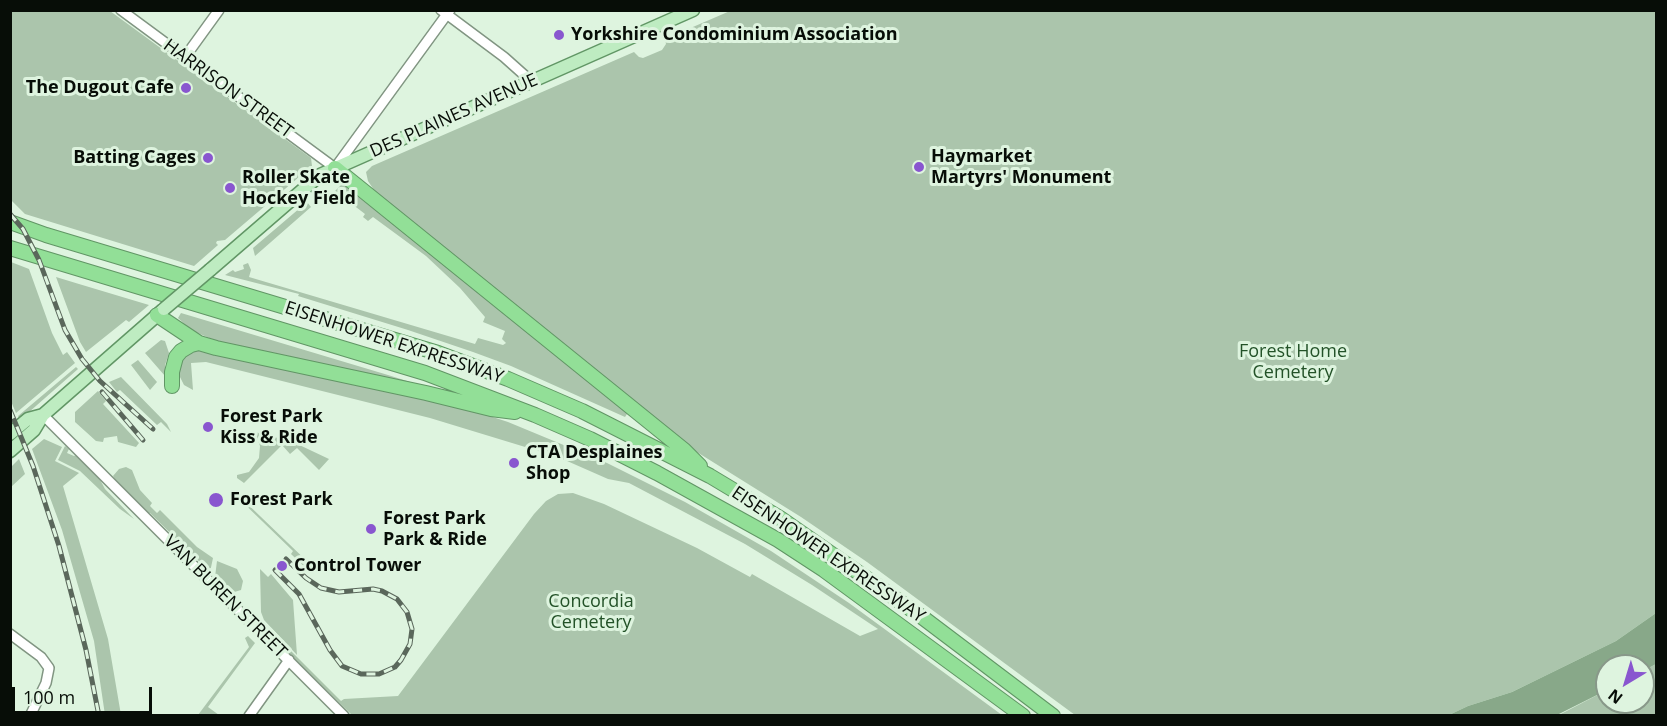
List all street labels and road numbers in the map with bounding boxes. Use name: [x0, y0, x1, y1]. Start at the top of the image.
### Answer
street label: HARRISON STREET: [159, 35, 297, 143]
street label: DES PLAINES AVENUE: [367, 69, 541, 163]
street label: EISENHOWER EXPRESSWAY: [282, 297, 506, 389]
street label: EISENHOWER EXPRESSWAY: [727, 482, 929, 628]
street label: VAN BUREN STREET: [159, 531, 291, 663]

